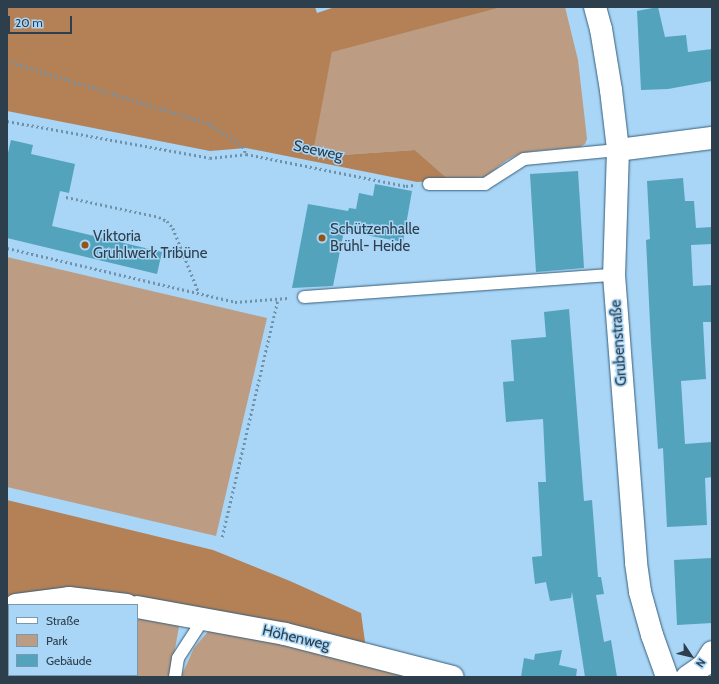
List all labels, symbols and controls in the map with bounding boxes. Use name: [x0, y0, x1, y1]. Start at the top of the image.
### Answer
scale bar: [10, 8, 74, 34]
text: 20 m: [15, 15, 43, 30]
street label: Seeweg: [292, 137, 344, 165]
place label: Schützenhalle Brühl- Heide: [330, 220, 420, 255]
place label: Viktoria Gruhlwerk Tribüne: [93, 227, 207, 262]
marker: Schützenhalle Brühl- Heide: [317, 233, 327, 243]
marker: Viktoria Gruhlwerk Tribüne: [80, 240, 90, 250]
street label: Grubenstraße: [607, 299, 631, 387]
legend: [8, 604, 138, 676]
text: Straße: [46, 613, 79, 628]
street label: Höhenweg: [261, 622, 331, 654]
text: Park: [46, 633, 68, 648]
north arrow: [671, 636, 711, 676]
text: Gebäude: [46, 653, 92, 668]
text: N: [693, 656, 709, 670]

